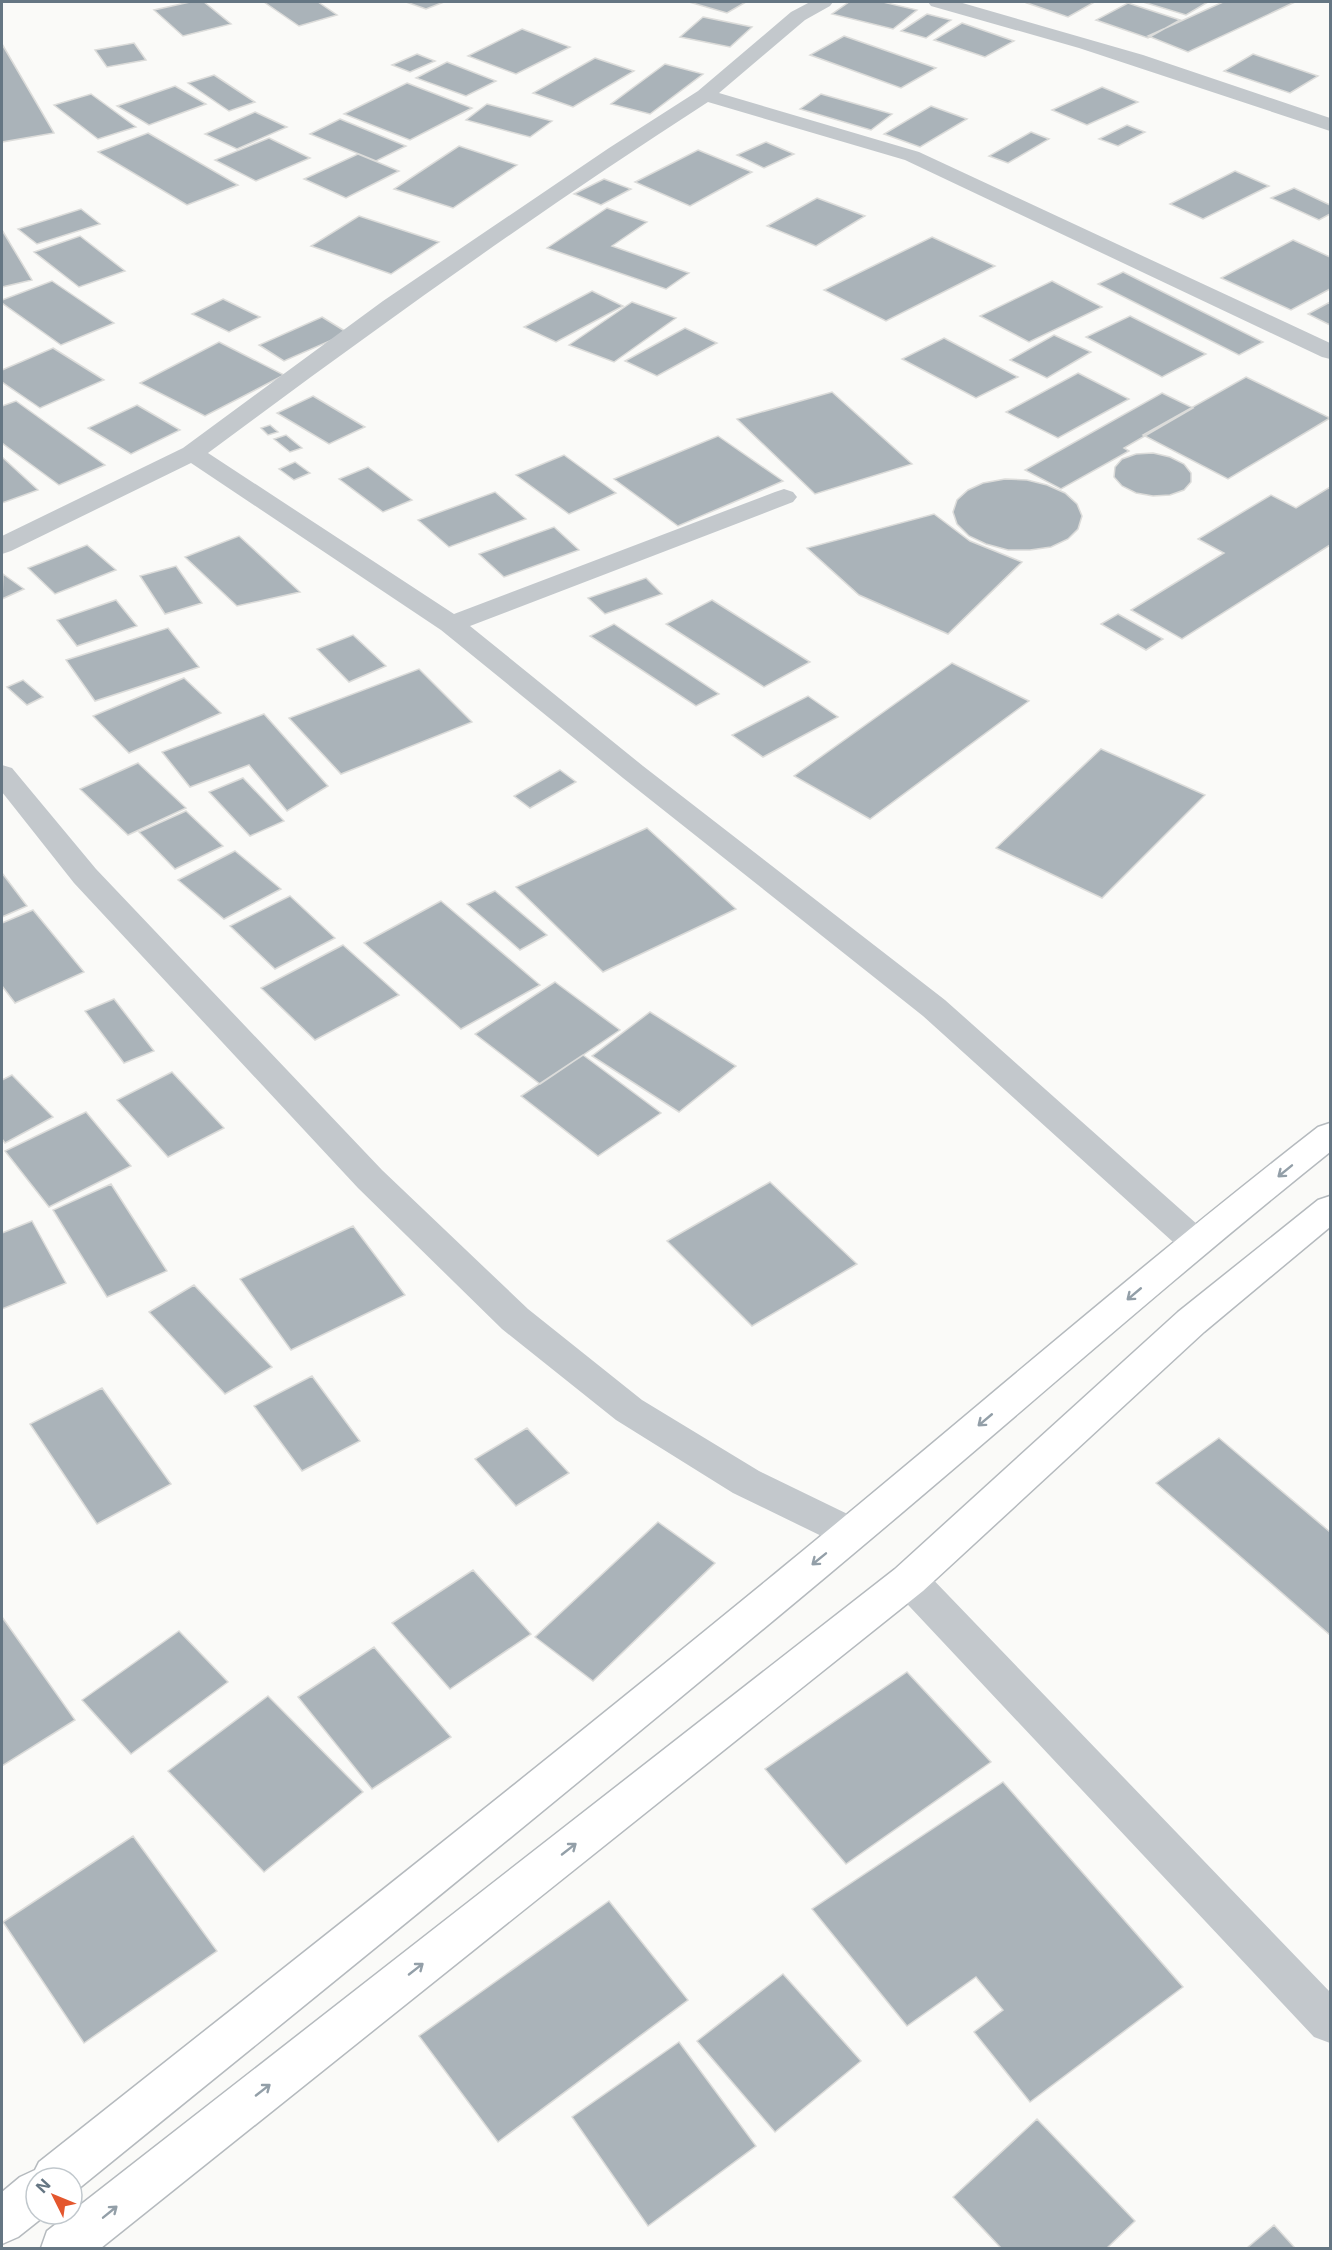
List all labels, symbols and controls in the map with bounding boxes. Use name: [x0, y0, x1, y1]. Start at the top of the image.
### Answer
one-way arrow: [1277, 1164, 1293, 1177]
one-way arrow: [1127, 1287, 1142, 1301]
one-way arrow: [978, 1413, 993, 1427]
one-way arrow: [812, 1552, 828, 1565]
one-way arrow: [560, 1842, 576, 1855]
one-way arrow: [407, 1963, 423, 1976]
one-way arrow: [254, 2084, 270, 2097]
north arrow: [24, 2166, 84, 2226]
text: N: [32, 2174, 55, 2197]
one-way arrow: [102, 2205, 118, 2218]

